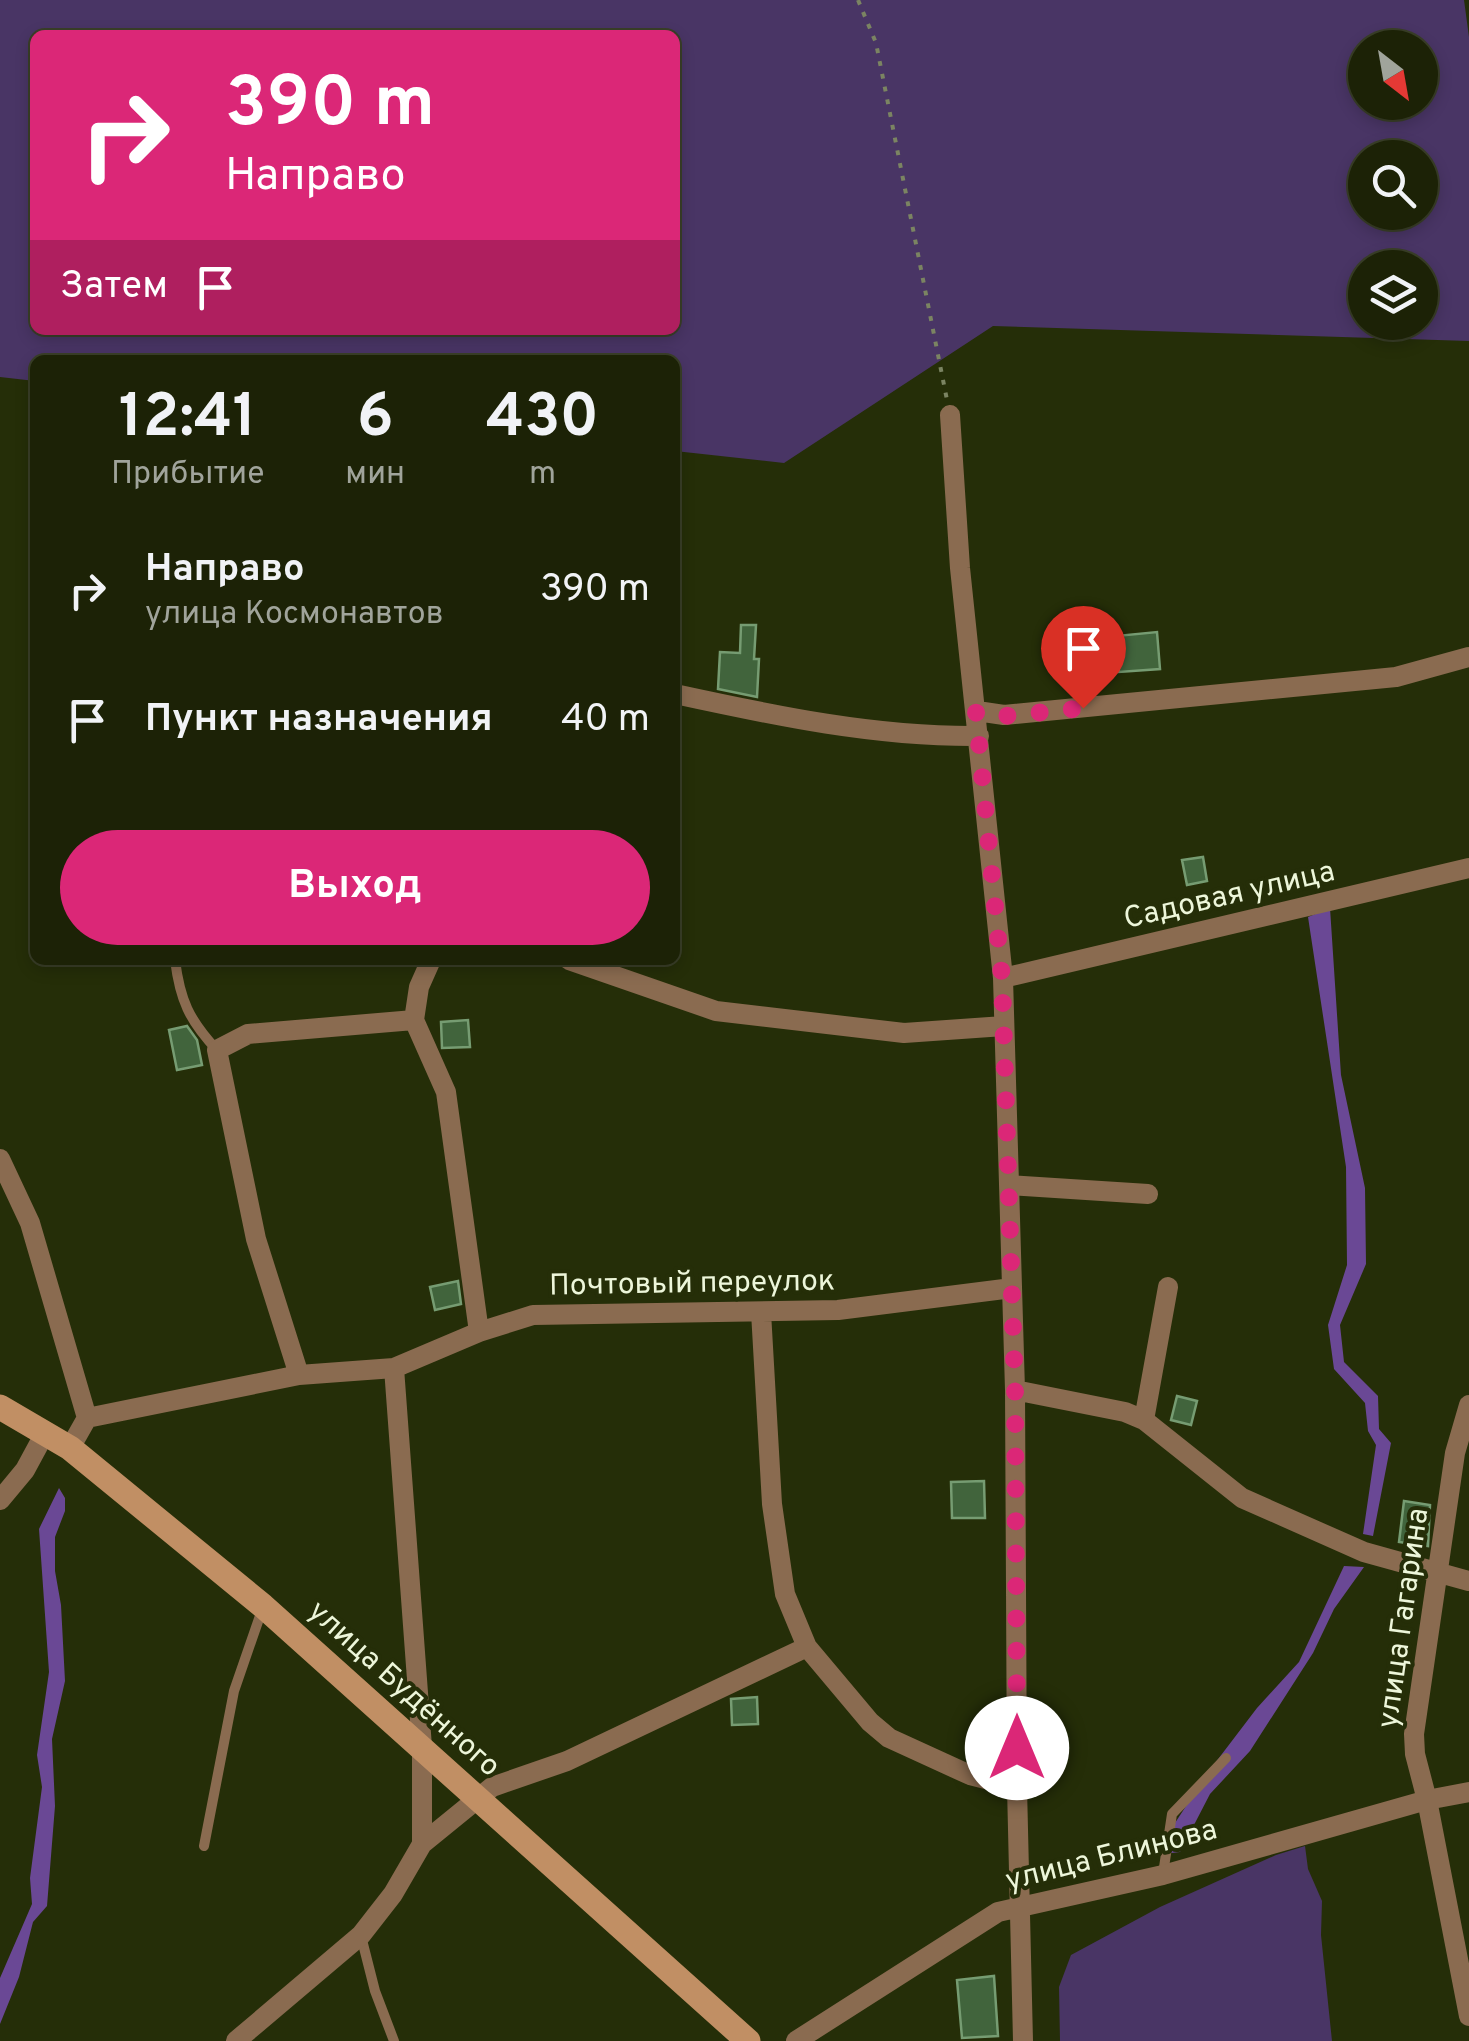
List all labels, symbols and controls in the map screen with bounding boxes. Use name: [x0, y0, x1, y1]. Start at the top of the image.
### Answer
north arrow: [1348, 30, 1438, 120]
map controls: [1348, 30, 1438, 340]
text: 390 m: [225, 62, 435, 151]
icon: right: [60, 70, 190, 200]
button: search: [1348, 140, 1438, 230]
text: Направо: [225, 149, 406, 206]
button: layers: [1348, 250, 1438, 340]
icon: arrive: [188, 260, 243, 315]
text: Затем: [60, 263, 168, 312]
text: 12:41: [119, 382, 257, 458]
text: 6: [357, 382, 394, 458]
text: 430: [486, 382, 599, 458]
text: Прибытие: [111, 455, 264, 495]
text: мин: [345, 455, 405, 495]
text: m: [529, 455, 556, 495]
text: Направо: [145, 546, 305, 595]
icon: right: [60, 563, 115, 618]
text: 390 m: [540, 566, 650, 615]
text: улица Космонавтов: [145, 595, 444, 635]
pin: [1041, 606, 1126, 709]
icon: arrive: [1056, 621, 1111, 676]
icon: arrive: [60, 693, 115, 748]
text: Пункт назначения: [145, 696, 493, 745]
text: 40 m: [561, 696, 650, 745]
button: Выход: [60, 830, 650, 945]
street label: Садовая улица: [1120, 854, 1339, 939]
street label: Почтовый переулок: [549, 1264, 835, 1305]
street label: улица Гагарина: [1371, 1506, 1438, 1731]
street label: улица Будённого: [299, 1594, 507, 1786]
position arrow: [965, 1696, 1069, 1800]
street label: улица Блинова: [1002, 1812, 1221, 1901]

